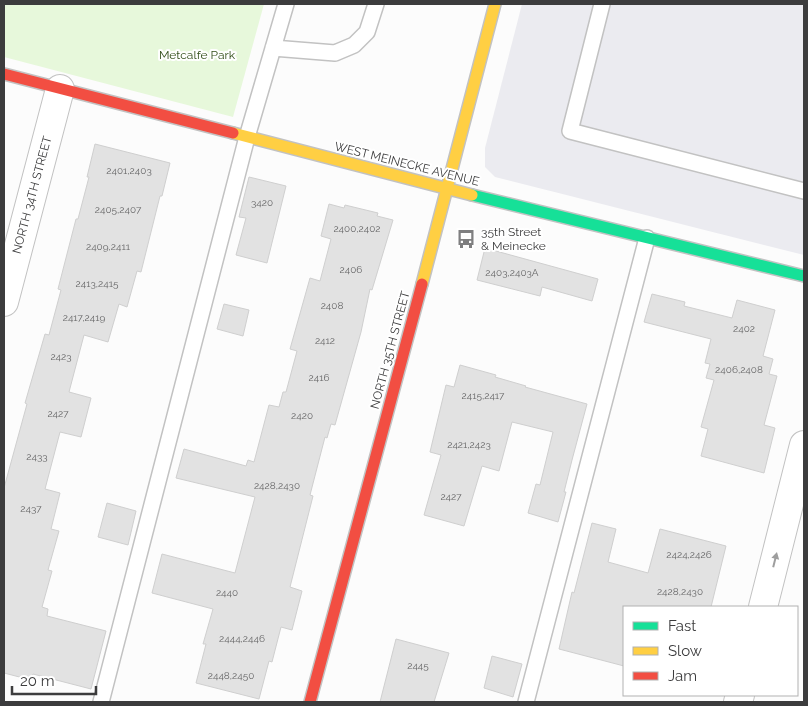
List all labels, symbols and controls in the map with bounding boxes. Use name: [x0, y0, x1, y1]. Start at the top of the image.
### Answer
park label: Metcalfe Park: [159, 48, 236, 62]
street label: NORTH 34TH STREET: [10, 134, 55, 255]
street label: WEST MEINECKE AVENUE: [333, 139, 481, 189]
house number: 2401,2403: [106, 165, 152, 176]
house number: 3420: [251, 197, 273, 208]
house number: 2405,2407: [95, 204, 142, 215]
house number: 2400,2402: [333, 223, 381, 234]
place label: 35th Street & Meinecke: [481, 225, 546, 253]
bus stop icon: 35th Street & Meinecke: [455, 228, 477, 250]
house number: 2409,2411: [86, 241, 131, 252]
house number: 2406: [340, 264, 362, 275]
house number: 2403,2403A: [485, 267, 539, 278]
house number: 2413,2415: [76, 278, 119, 289]
street label: NORTH 35TH STREET: [368, 289, 413, 410]
house number: 2408: [321, 300, 343, 311]
house number: 2417,2419: [63, 312, 105, 323]
house number: 2402: [733, 323, 755, 334]
house number: 2412: [315, 335, 335, 346]
house number: 2423: [50, 351, 72, 362]
house number: 2406,2408: [715, 364, 763, 375]
house number: 2416: [309, 372, 329, 383]
house number: 2415,2417: [462, 390, 505, 401]
house number: 2427: [47, 408, 69, 419]
house number: 2420: [291, 410, 313, 421]
house number: 2421,2423: [447, 439, 491, 450]
house number: 2433: [26, 451, 48, 462]
house number: 2428,2430: [254, 480, 300, 491]
house number: 2427: [440, 491, 462, 502]
house number: 2437: [20, 503, 42, 514]
house number: 2424,2426: [666, 549, 712, 560]
one-way arrow: [771, 553, 779, 568]
house number: 2428,2430: [657, 586, 703, 597]
house number: 2440: [216, 587, 238, 598]
legend: [623, 606, 798, 696]
text: Fast: [668, 617, 696, 635]
house number: 2444,2446: [219, 633, 265, 644]
text: Slow: [668, 642, 702, 660]
house number: 2445: [407, 660, 429, 671]
scale bar: [12, 664, 96, 696]
text: Jam: [668, 667, 697, 685]
house number: 2448,2450: [208, 670, 254, 681]
text: 20 m: [20, 672, 55, 690]

